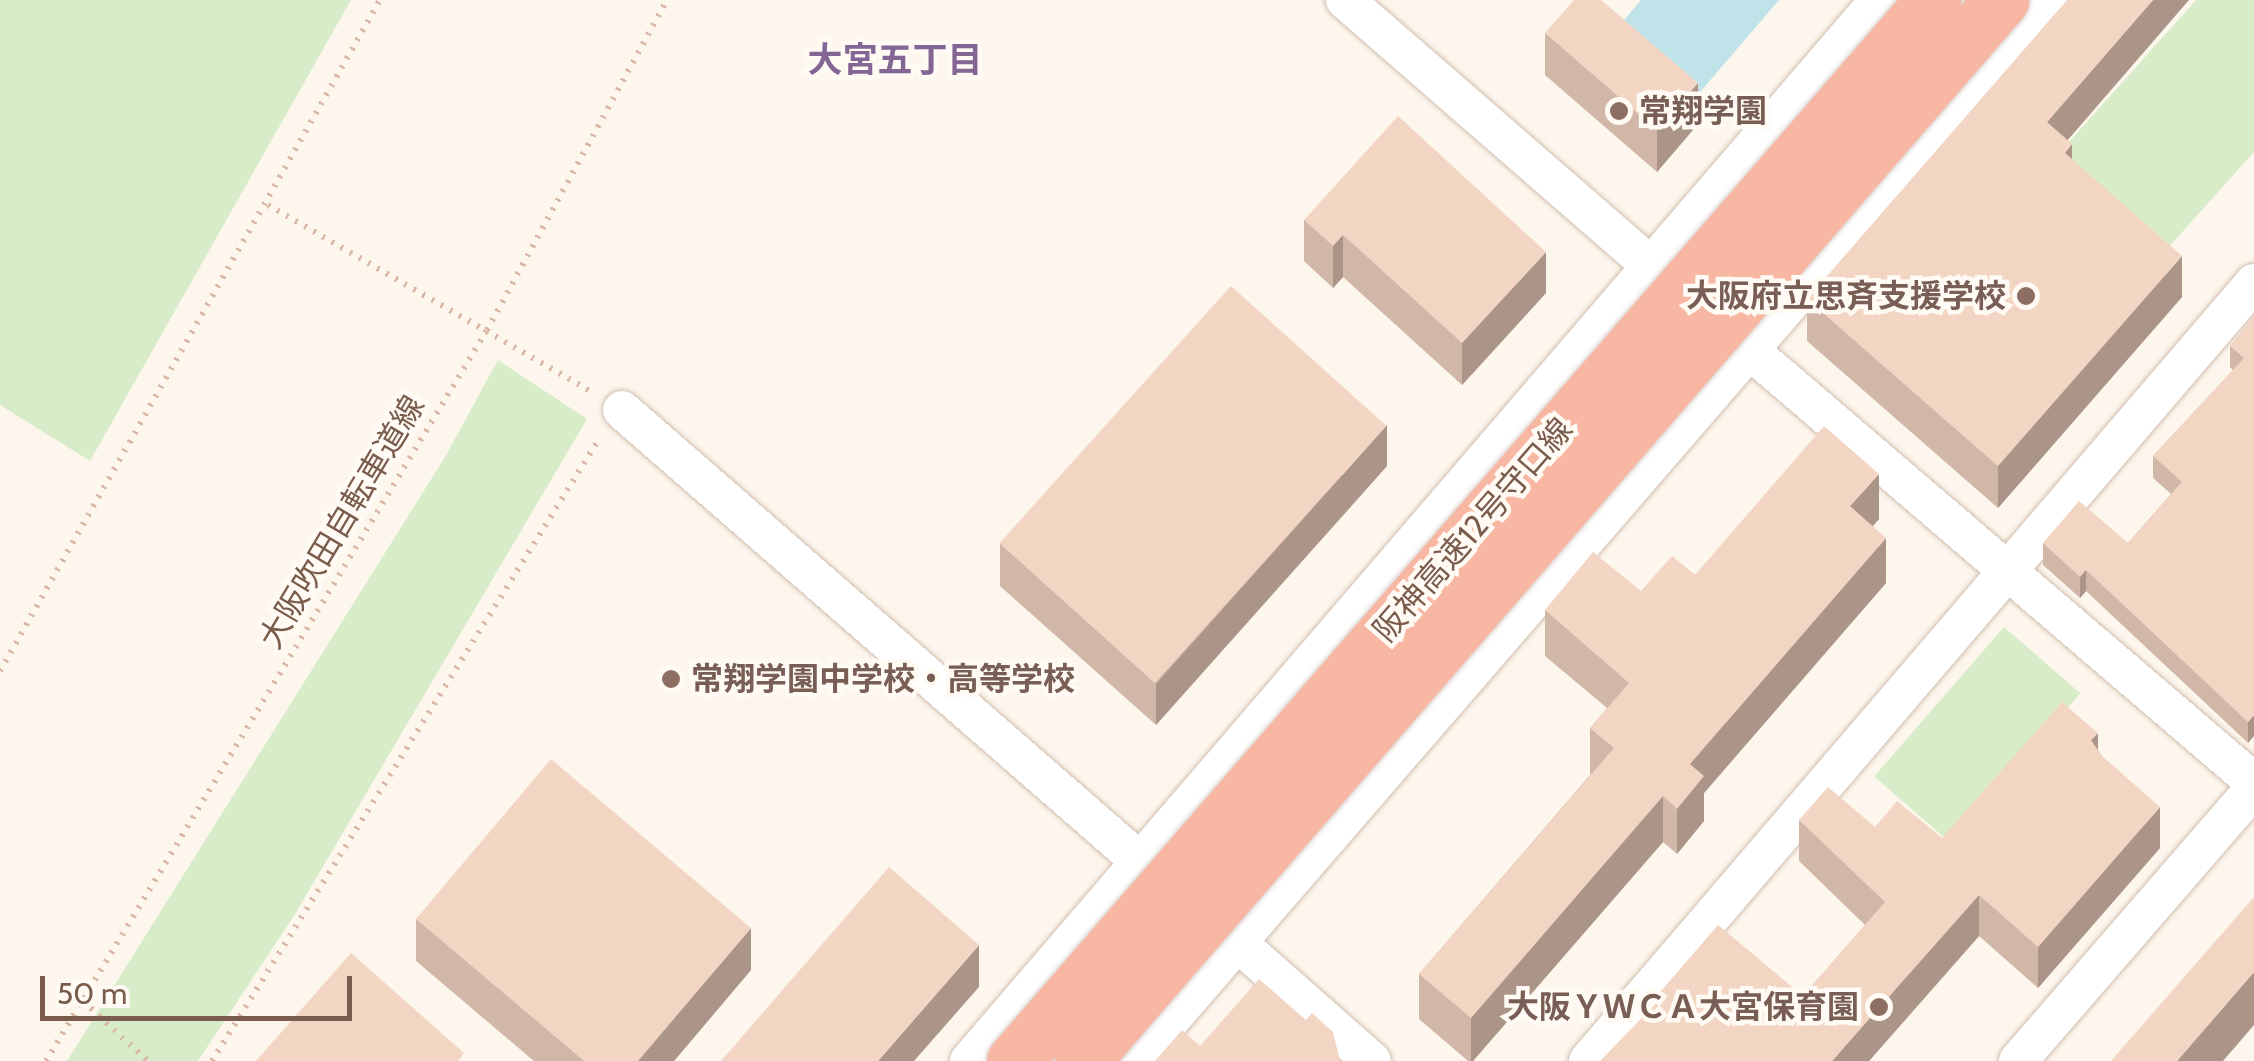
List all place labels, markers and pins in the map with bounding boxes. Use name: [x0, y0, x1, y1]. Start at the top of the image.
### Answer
place label: 常翔学園: [1639, 92, 1767, 130]
marker: 常翔学園: [1608, 100, 1630, 122]
place label: 大阪府立思斉支援学校: [1686, 277, 2006, 315]
marker: 大阪府立思斉支援学校: [2015, 285, 2037, 307]
place label: 常翔学園中学校・高等学校: [691, 660, 1075, 698]
marker: 常翔学園中学校・高等学校: [660, 668, 682, 690]
place label: 大阪ＹＷＣＡ大宮保育園: [1507, 988, 1859, 1026]
marker: 大阪ＹＷＣＡ大宮保育園: [1868, 996, 1890, 1018]

